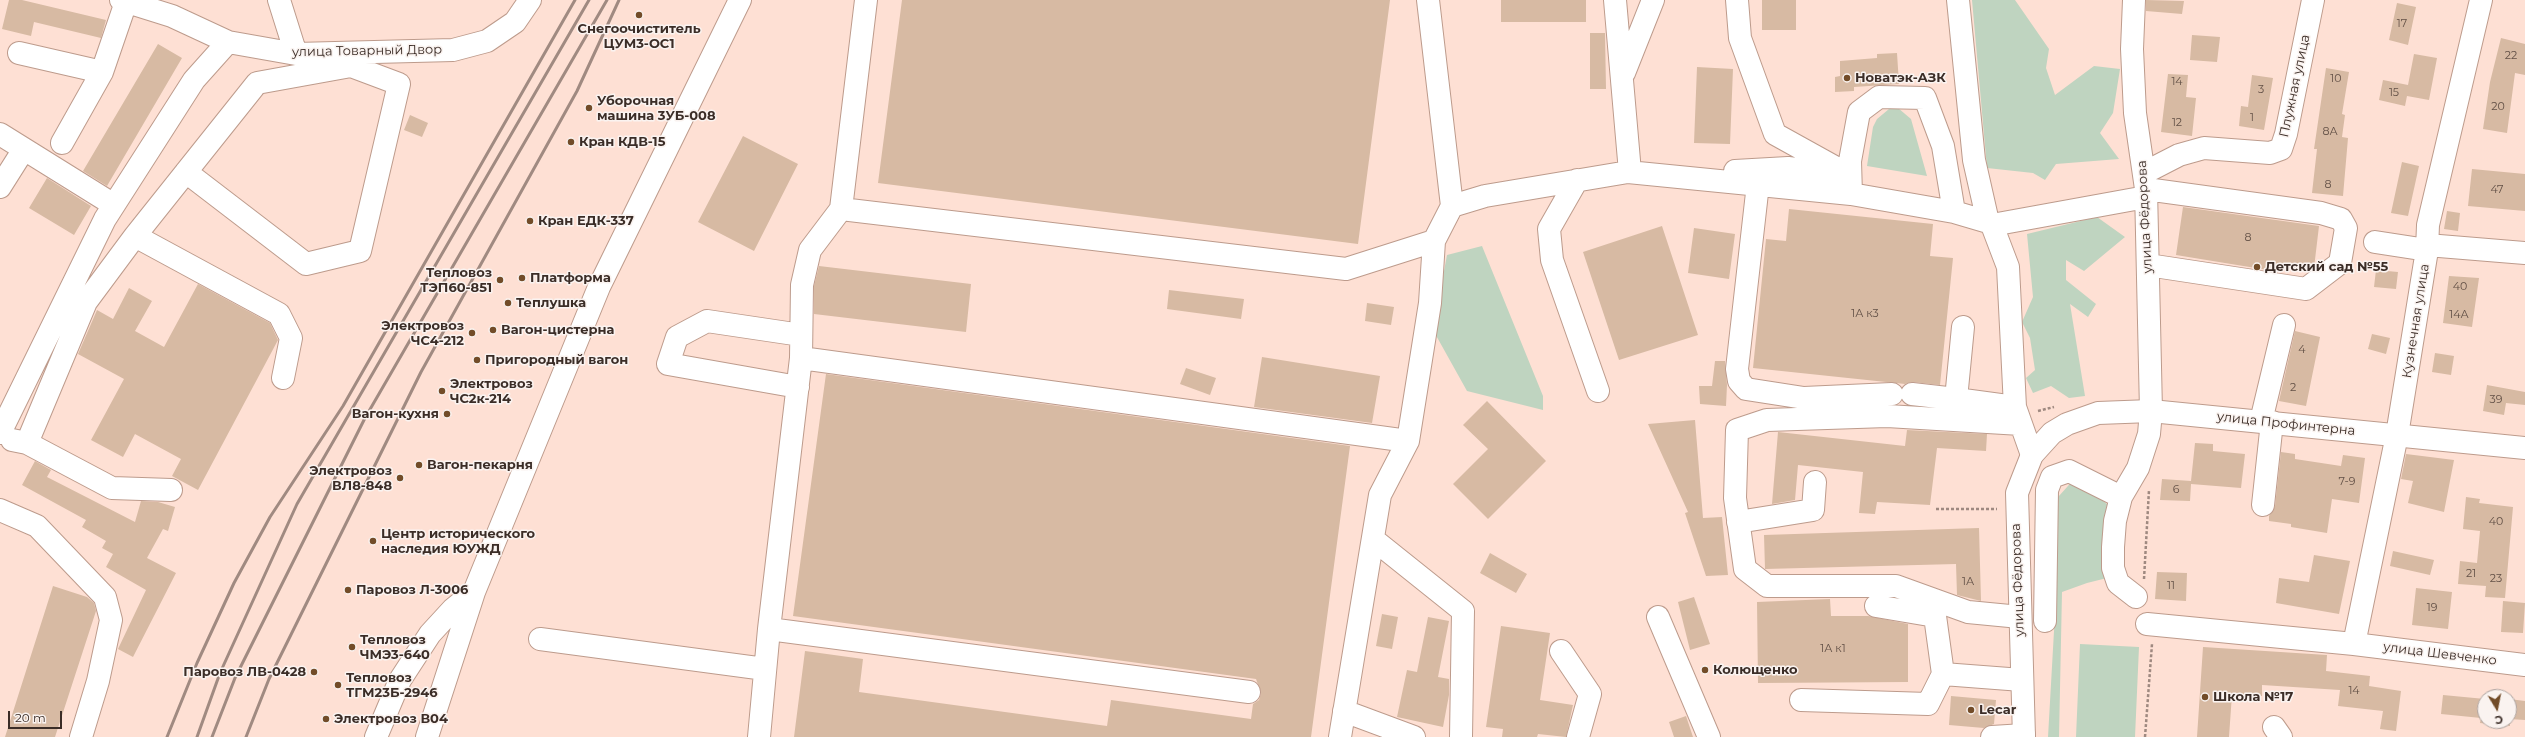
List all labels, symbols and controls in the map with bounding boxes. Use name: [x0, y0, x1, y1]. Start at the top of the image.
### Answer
marker: Снегоочиститель ЦУМ3-ОС1: [634, 10, 644, 20]
house number: 17: [2397, 17, 2407, 31]
place label: Снегоочиститель ЦУМ3-ОС1: [577, 21, 701, 52]
street label: Плужная улица: [2276, 33, 2314, 139]
street label: улица Товарный Двор: [292, 42, 442, 60]
house number: 22: [2505, 49, 2517, 63]
place label: Новатэк-АЗК: [1855, 70, 1946, 86]
house number: 10: [2330, 72, 2342, 86]
marker: Новатэк-АЗК: [1842, 73, 1852, 83]
house number: 14: [2171, 75, 2183, 89]
house number: 3: [2258, 83, 2264, 97]
house number: 15: [2389, 86, 2399, 100]
place label: Уборочная машина 3УБ-008: [597, 93, 716, 124]
house number: 20: [2491, 100, 2505, 114]
marker: Уборочная машина 3УБ-008: [584, 103, 594, 113]
house number: 1: [2250, 111, 2254, 125]
house number: 12: [2172, 116, 2182, 130]
house number: 8А: [2322, 125, 2338, 139]
place label: Кран КДВ-15: [579, 134, 665, 150]
marker: Кран КДВ-15: [566, 137, 576, 147]
street label: улица Фёдорова: [2134, 160, 2156, 274]
house number: 8: [2324, 178, 2332, 192]
house number: 47: [2490, 183, 2504, 197]
place label: Кран ЕДК-337: [538, 213, 634, 229]
marker: Кран ЕДК-337: [525, 216, 535, 226]
house number: 8: [2244, 231, 2252, 245]
place label: Детский сад №55: [2265, 259, 2388, 275]
marker: Детский сад №55: [2252, 262, 2262, 272]
street label: Кузнечная улица: [2399, 263, 2433, 379]
place label: Тепловоз ТЭП60-851: [420, 265, 492, 296]
place label: Платформа: [530, 270, 611, 286]
marker: Платформа: [517, 273, 527, 283]
marker: Тепловоз ТЭП60-851: [495, 275, 505, 285]
house number: 40: [2453, 280, 2467, 294]
place label: Теплушка: [516, 295, 586, 311]
marker: Теплушка: [503, 298, 513, 308]
house number: 1А к3: [1851, 307, 1879, 321]
house number: 14А: [2449, 308, 2469, 322]
place label: Электровоз ЧС4-212: [381, 318, 464, 349]
place label: Вагон-цистерна: [501, 322, 614, 338]
marker: Вагон-цистерна: [488, 325, 498, 335]
marker: Электровоз ЧС4-212: [467, 328, 477, 338]
house number: 4: [2298, 343, 2306, 357]
place label: Пригородный вагон: [485, 352, 628, 368]
marker: Пригородный вагон: [472, 355, 482, 365]
place label: Электровоз ЧС2к-214: [450, 376, 533, 407]
house number: 2: [2290, 381, 2296, 395]
marker: Электровоз ЧС2к-214: [437, 386, 447, 396]
house number: 39: [2490, 393, 2502, 407]
place label: Вагон-кухня: [352, 406, 439, 422]
marker: Вагон-кухня: [442, 409, 452, 419]
street label: улица Профинтерна: [2216, 409, 2356, 439]
place label: Вагон-пекарня: [427, 457, 533, 473]
marker: Вагон-пекарня: [414, 460, 424, 470]
place label: Электровоз ВЛ8-848: [309, 463, 392, 494]
marker: Электровоз ВЛ8-848: [395, 473, 405, 483]
house number: 7-9: [2339, 475, 2355, 489]
house number: 6: [2173, 483, 2179, 497]
house number: 40: [2489, 515, 2503, 529]
street label: улица Фёдорова: [2008, 523, 2028, 637]
place label: Центр исторического наследия ЮУЖД: [381, 526, 535, 557]
marker: Центр исторического наследия ЮУЖД: [368, 536, 378, 546]
house number: 21: [2466, 567, 2476, 581]
house number: 23: [2490, 572, 2502, 586]
house number: 1А: [1962, 575, 1974, 589]
house number: 11: [2167, 579, 2175, 593]
place label: Паровоз Л-3006: [356, 582, 468, 598]
marker: Паровоз Л-3006: [343, 585, 353, 595]
house number: 19: [2427, 601, 2437, 615]
place label: Тепловоз ЧМЭ3-640: [360, 632, 430, 663]
street label: улица Шевченко: [2382, 639, 2498, 669]
marker: Тепловоз ЧМЭ3-640: [347, 642, 357, 652]
house number: 1А к1: [1820, 642, 1846, 656]
place label: Колющенко: [1713, 662, 1798, 678]
place label: Паровоз ЛВ-0428: [183, 664, 306, 680]
marker: Колющенко: [1700, 665, 1710, 675]
marker: Паровоз ЛВ-0428: [309, 667, 319, 677]
place label: Тепловоз ТГМ23Б-2946: [346, 670, 437, 701]
marker: Тепловоз ТГМ23Б-2946: [333, 680, 343, 690]
house number: 14: [2348, 684, 2360, 698]
place label: Школа №17: [2213, 689, 2293, 705]
north arrow: [2477, 689, 2517, 729]
marker: Школа №17: [2200, 692, 2210, 702]
place label: Lecar: [1979, 702, 2016, 718]
scale bar: [10, 703, 64, 729]
marker: Lecar: [1966, 705, 1976, 715]
text: 20 m: [15, 710, 46, 725]
place label: Электровоз В04: [334, 711, 448, 727]
text: С: [2494, 712, 2504, 727]
marker: Электровоз В04: [321, 714, 331, 724]

